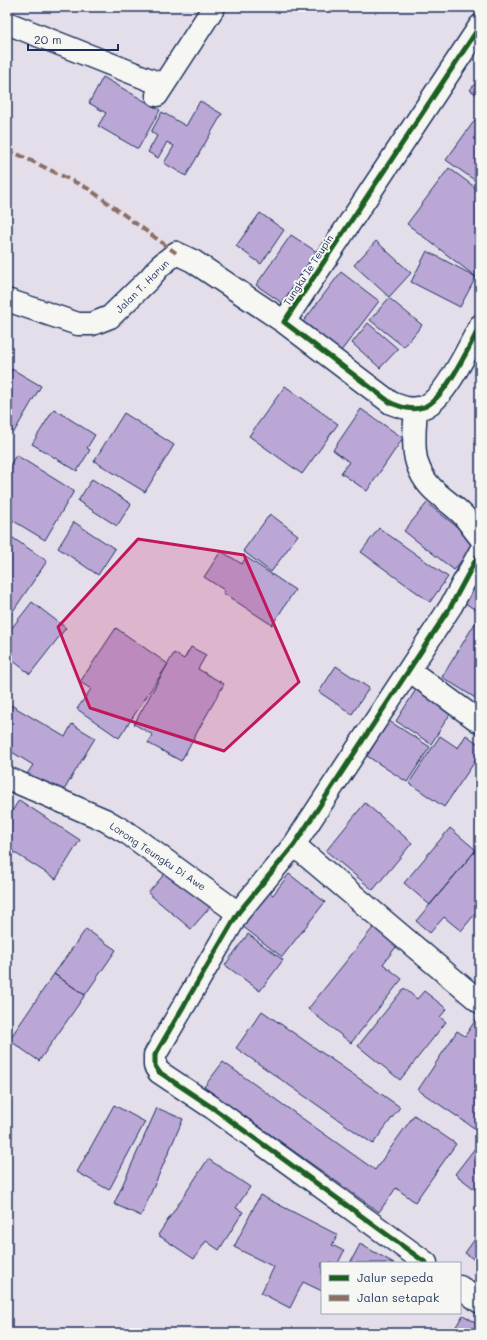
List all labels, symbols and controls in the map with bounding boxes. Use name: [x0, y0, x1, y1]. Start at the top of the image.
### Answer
scale bar: [28, 26, 118, 52]
text: 20 m: [34, 31, 62, 47]
street label: Tungku Ie Teupin: [280, 232, 336, 308]
street label: Jalan T. Harun: [112, 256, 172, 316]
street label: Lorong Teungku Di Awe: [107, 819, 209, 893]
legend: [321, 1262, 461, 1314]
text: Jalur sepeda: [357, 1269, 434, 1285]
text: Jalan setapak: [357, 1289, 439, 1305]

